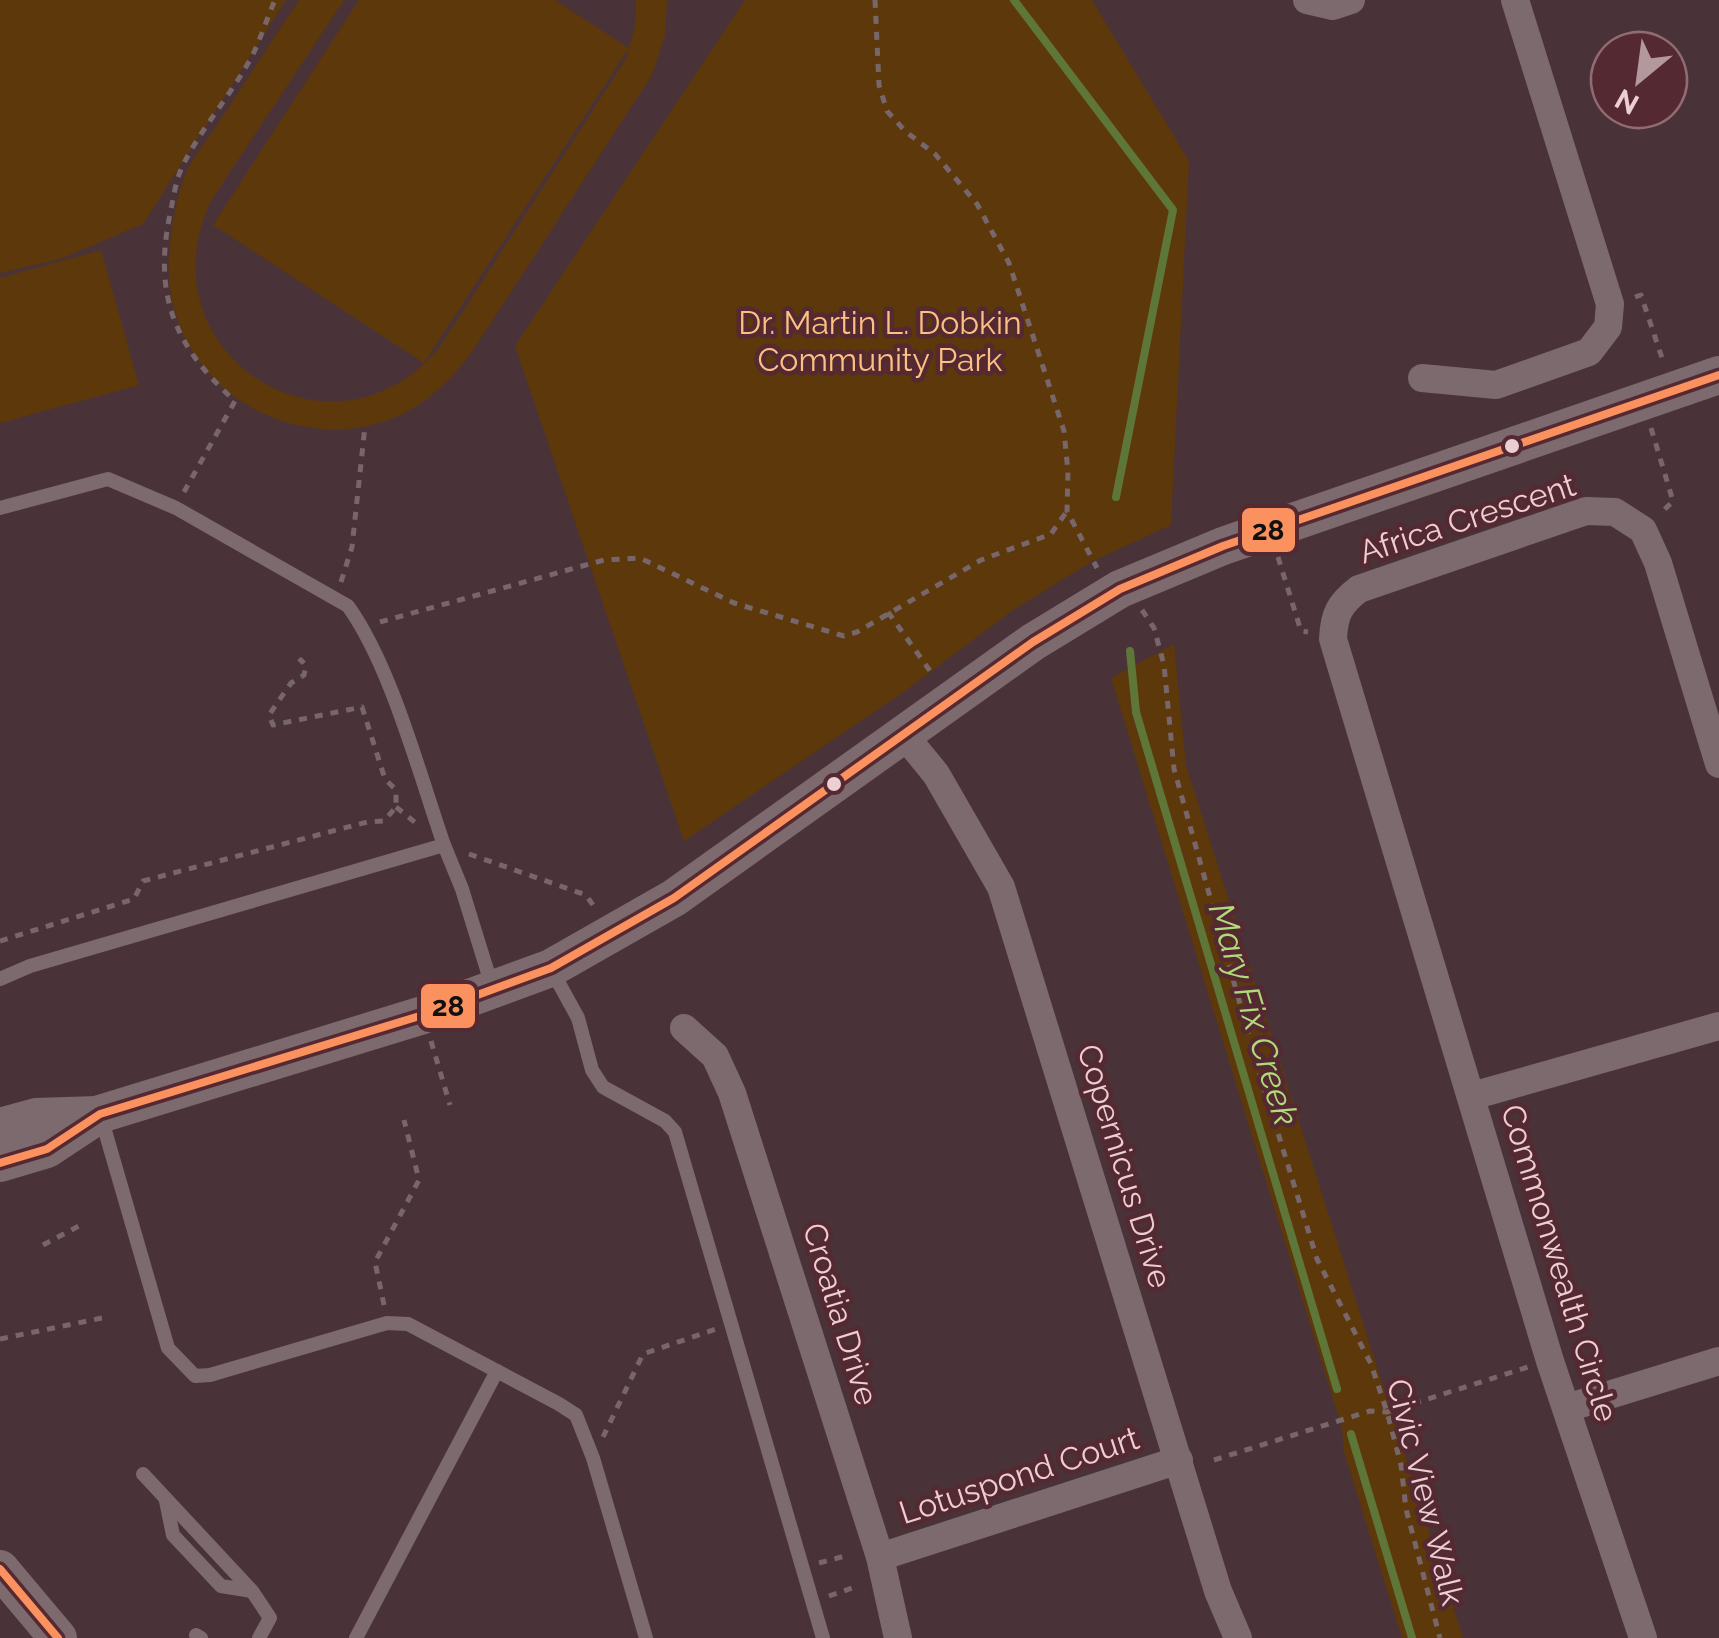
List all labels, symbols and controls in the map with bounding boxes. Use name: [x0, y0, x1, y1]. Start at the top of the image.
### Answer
north arrow: [1589, 30, 1689, 130]
text: N: [1610, 82, 1644, 121]
park label: Dr. Martin L. Dobkin Community Park: [738, 304, 1022, 378]
unlabelled marker: [1502, 436, 1522, 456]
street label: Africa Crescent: [1354, 465, 1580, 570]
line badge: 28: [1240, 506, 1297, 554]
text: 28: [1252, 514, 1284, 547]
unlabelled marker: [824, 774, 844, 794]
water label: Mary Fix Creek: [1201, 898, 1307, 1130]
line badge: 28: [419, 982, 477, 1030]
text: 28: [432, 990, 464, 1023]
street label: Copernicus Drive: [1070, 1040, 1180, 1292]
street label: Commonwealth Circle: [1494, 1100, 1626, 1426]
street label: Croatia Drive: [796, 1218, 886, 1410]
street label: Civic View Walk: [1380, 1375, 1472, 1609]
street label: Lotuspond Court: [895, 1419, 1144, 1531]

